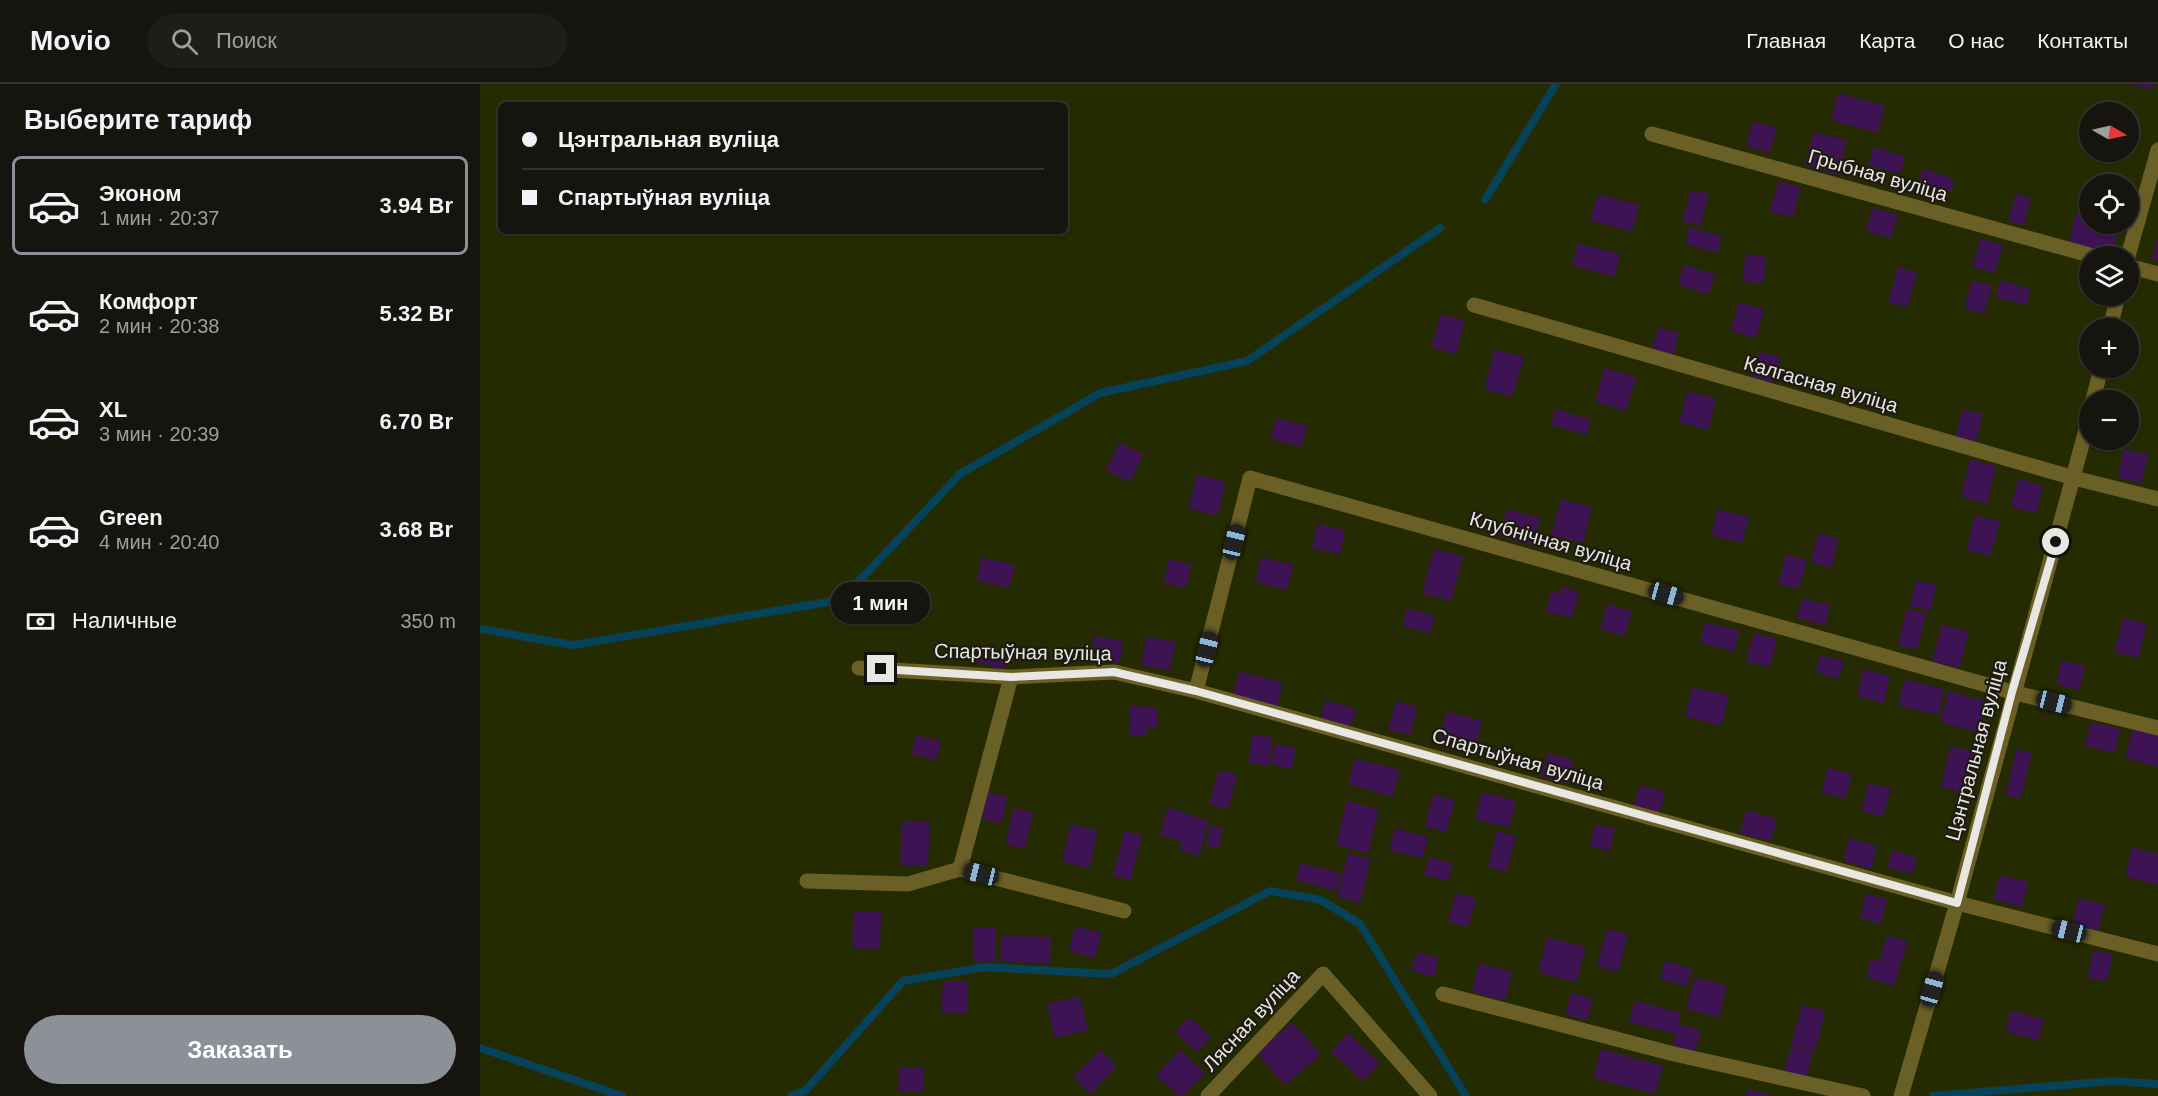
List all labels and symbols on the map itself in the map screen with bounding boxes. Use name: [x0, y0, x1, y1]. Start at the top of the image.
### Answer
north arrow: [2079, 102, 2139, 162]
street label: Грыбная вуліца: [1806, 145, 1951, 206]
street label: Калгасная вуліца: [1741, 351, 1901, 417]
street label: Клубнічная вуліца: [1467, 507, 1636, 575]
car: [1221, 522, 1247, 562]
route start: [2042, 528, 2069, 555]
car: [1646, 580, 1686, 608]
callout: 1 мин: [832, 582, 930, 624]
car: [1194, 629, 1220, 669]
street label: Спартыўная вуліца: [934, 639, 1113, 665]
route end: [867, 655, 894, 682]
street label: Цэнтральная вуліца: [1941, 656, 2011, 843]
car: [2034, 689, 2074, 715]
street label: Спартыўная вуліца: [1430, 724, 1607, 794]
car: [961, 861, 1001, 887]
car: [2049, 918, 2089, 944]
street label: Лясная вуліца: [1198, 964, 1304, 1075]
car: [1918, 969, 1946, 1009]

